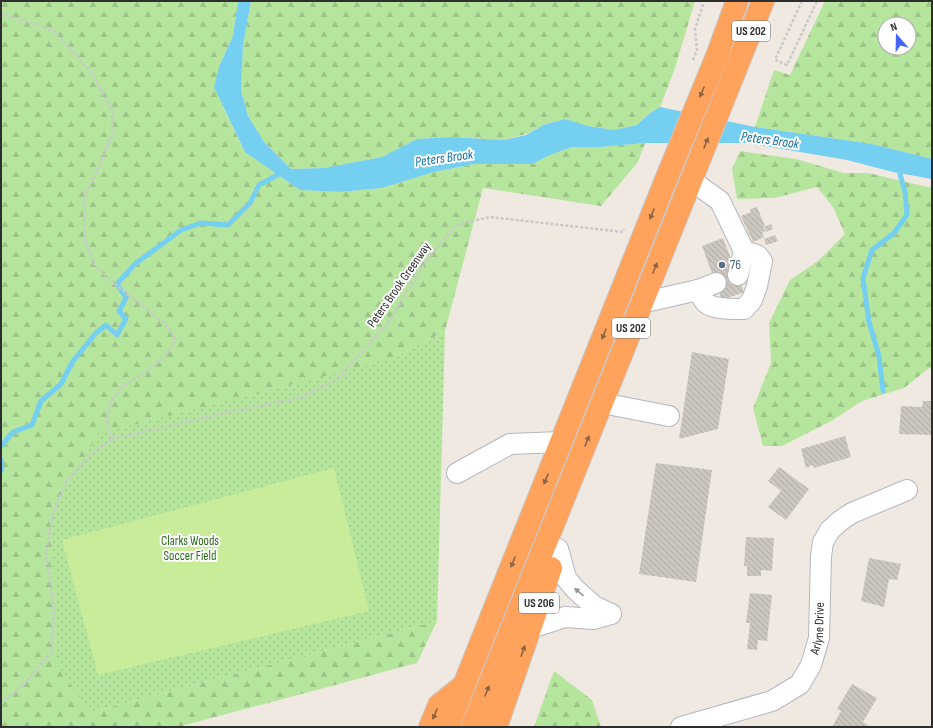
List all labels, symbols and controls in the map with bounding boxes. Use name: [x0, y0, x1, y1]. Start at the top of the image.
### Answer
north arrow: [877, 16, 917, 56]
text: N: [889, 20, 899, 34]
road number: US 202: [732, 21, 770, 41]
one-way arrow: [699, 86, 706, 98]
water label: Peters Brook: [740, 128, 801, 153]
one-way arrow: [703, 137, 709, 149]
water label: Peters Brook: [414, 145, 475, 170]
one-way arrow: [649, 208, 655, 220]
street label: Peters Brook Greenway: [364, 239, 434, 331]
place label: 76: [730, 257, 741, 273]
marker: 76: [717, 260, 727, 270]
one-way arrow: [653, 262, 659, 274]
road number: US 202: [612, 318, 650, 338]
one-way arrow: [601, 329, 607, 341]
one-way arrow: [584, 434, 590, 446]
one-way arrow: [543, 473, 549, 485]
park label: Clarks Woods Soccer Field: [161, 533, 219, 564]
one-way arrow: [509, 556, 515, 568]
one-way arrow: [574, 588, 584, 597]
road number: US 206: [519, 593, 559, 613]
street label: Arlyne Drive: [806, 602, 828, 657]
one-way arrow: [520, 644, 526, 656]
one-way arrow: [484, 684, 490, 696]
one-way arrow: [432, 709, 438, 721]

